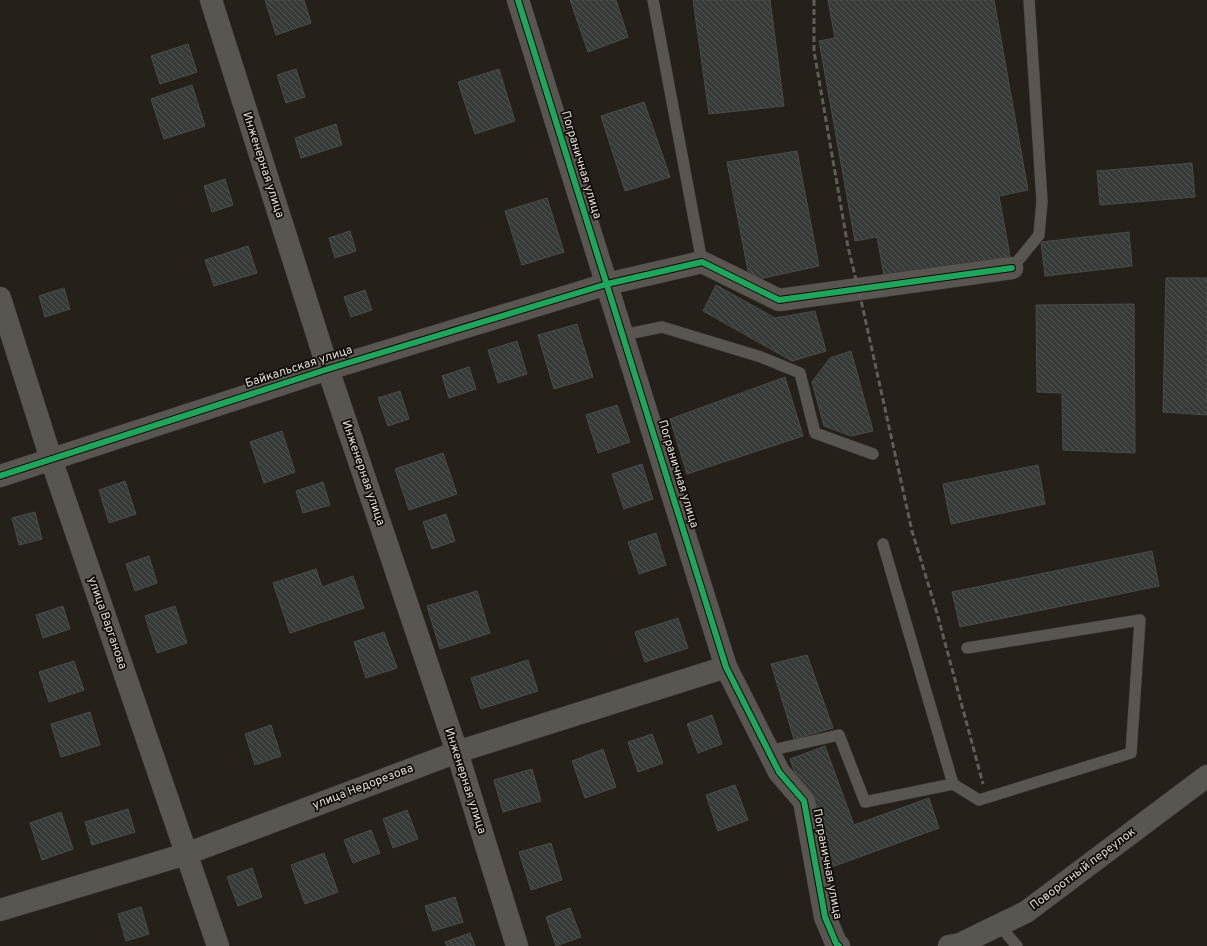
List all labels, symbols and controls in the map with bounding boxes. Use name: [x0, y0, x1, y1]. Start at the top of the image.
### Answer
street label: Пограничная улица: [557, 109, 605, 221]
street label: Инженерная улица: [238, 110, 288, 220]
street label: Байкальская улица: [243, 342, 355, 392]
street label: Инженерная улица: [337, 418, 389, 528]
street label: Пограничная улица: [654, 418, 702, 530]
street label: улица Варганова: [84, 574, 130, 672]
street label: Инженерная улица: [440, 726, 490, 836]
street label: улица Недорезова: [310, 760, 416, 814]
street label: Пограничная улица: [808, 807, 846, 921]
street label: Поворотный переулок: [1027, 824, 1139, 914]

